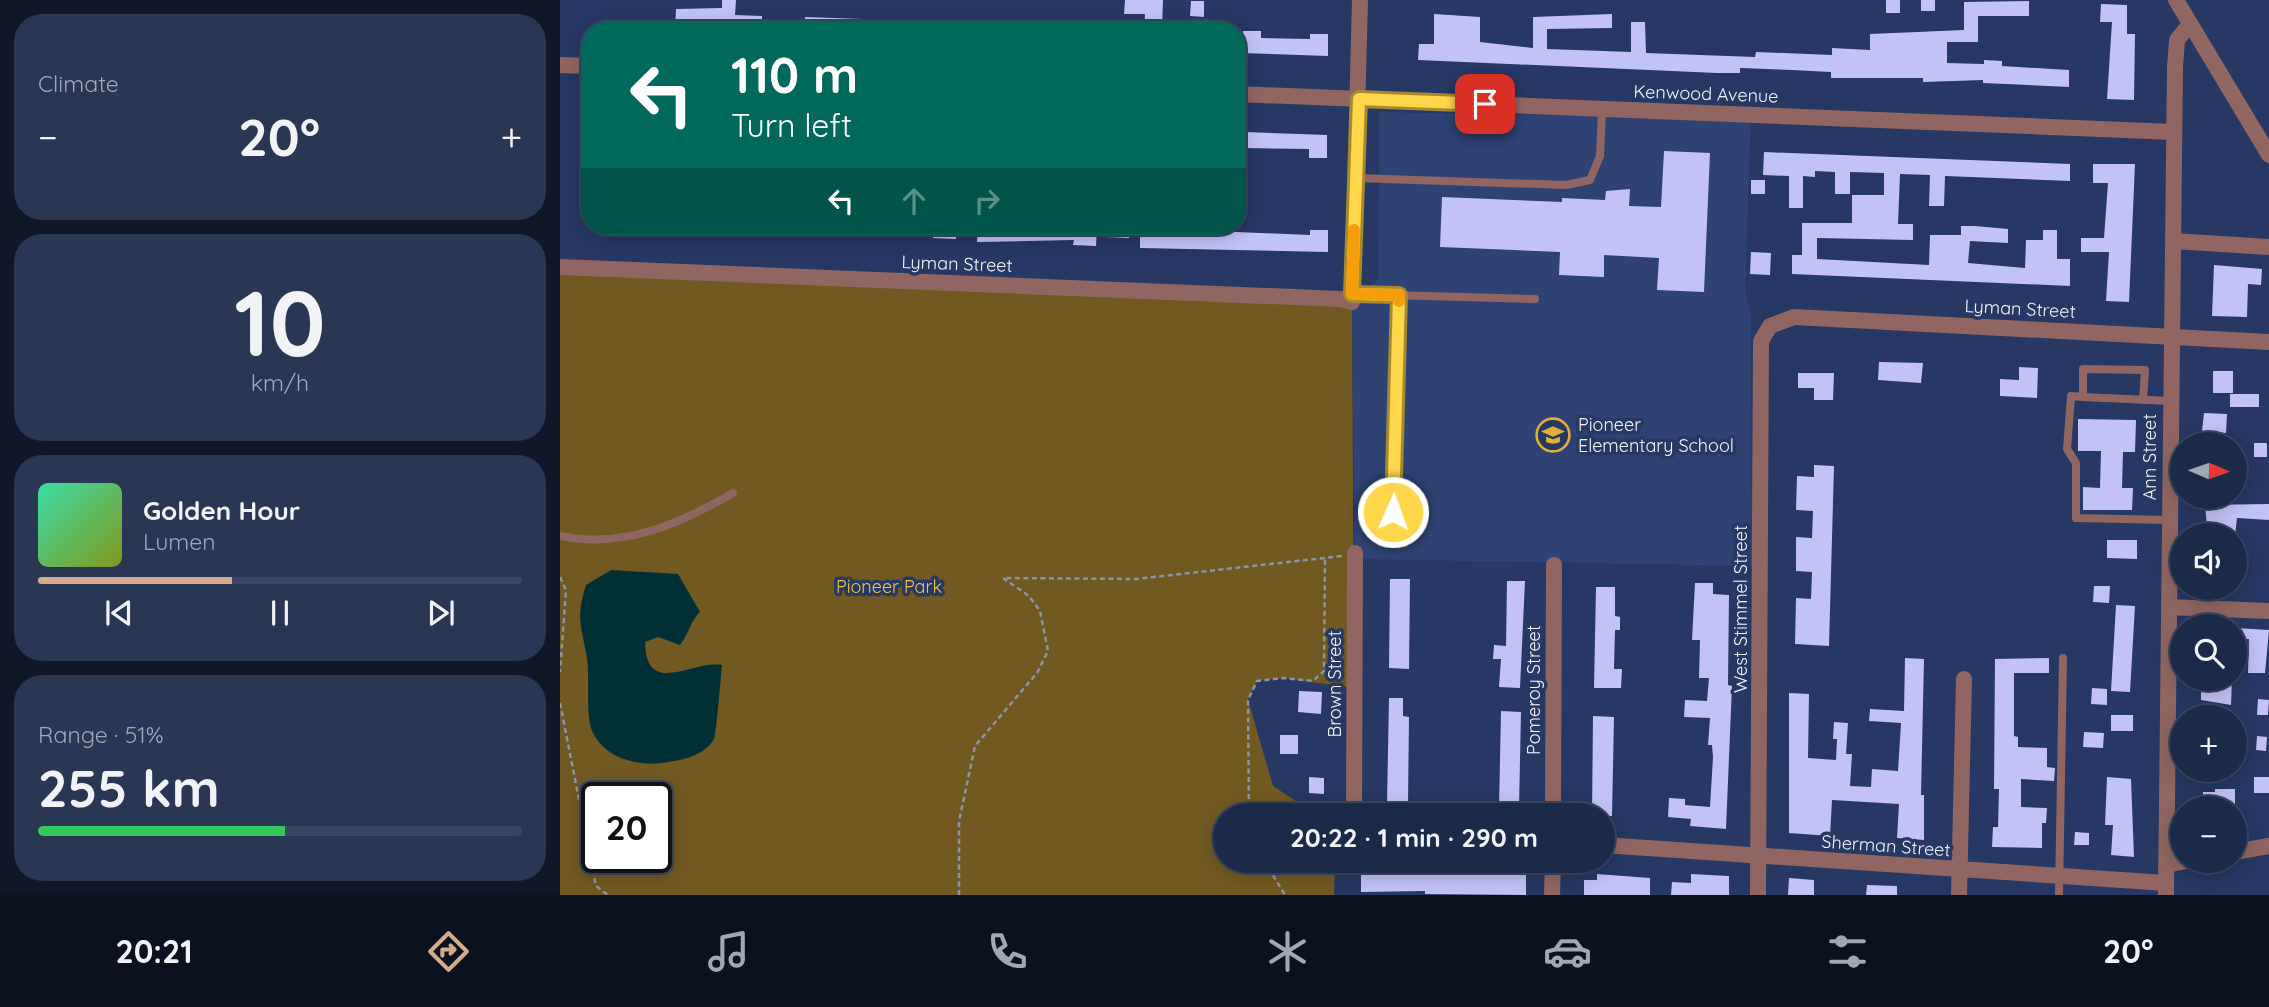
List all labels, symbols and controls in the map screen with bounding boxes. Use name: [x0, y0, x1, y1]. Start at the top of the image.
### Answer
text: 110 m: [731, 44, 858, 105]
icon: left: [616, 49, 707, 140]
text: Climate: [38, 69, 119, 98]
pin: [1455, 74, 1515, 134]
street label: Kenwood Avenue: [1633, 79, 1779, 108]
icon: arrive: [1466, 85, 1504, 123]
text: 20°: [238, 104, 320, 169]
text: Turn left: [731, 105, 852, 145]
text: −: [38, 113, 58, 161]
text: +: [501, 113, 522, 161]
icon: left: [822, 182, 860, 220]
icon: ahead: [895, 182, 933, 220]
icon: right: [968, 182, 1006, 220]
street label: Lyman Street: [901, 250, 1013, 277]
text: 10: [234, 265, 326, 379]
street label: Lyman Street: [1964, 294, 2076, 323]
text: km/h: [251, 368, 309, 397]
place label: Pioneer Elementary School: [1578, 413, 1734, 457]
street label: Ann Street: [2138, 414, 2161, 500]
school or university icon: Pioneer Elementary School: [1534, 416, 1572, 454]
north arrow: [2170, 432, 2247, 509]
map controls: [2170, 432, 2247, 873]
position arrow: [1356, 475, 1430, 549]
text: Golden Hour: [143, 494, 300, 527]
button: sound: [2170, 523, 2247, 600]
street label: West Stimmel Street: [1729, 525, 1752, 693]
text: Lumen: [143, 527, 216, 556]
park label: Pioneer Park: [836, 575, 942, 598]
icon: previous: [100, 594, 138, 632]
icon: pause: [261, 594, 299, 632]
icon: next: [422, 594, 460, 632]
button: search: [2170, 614, 2247, 691]
street label: Pomeroy Street: [1522, 625, 1545, 755]
street label: Brown Street: [1323, 630, 1346, 738]
button: +: [2170, 705, 2247, 782]
text: Range · 51%: [38, 720, 164, 749]
text: 255 km: [38, 755, 220, 820]
speed limit sign: 20: [581, 782, 672, 873]
button: −: [2170, 796, 2247, 873]
text: 20:22 · 1 min · 290 m: [1290, 821, 1538, 854]
street label: Sherman Street: [1821, 830, 1951, 861]
icon: directions: [424, 927, 473, 976]
icon: music: [704, 927, 753, 976]
icon: phone: [983, 927, 1032, 976]
icon: climate: [1263, 927, 1312, 976]
icon: car: [1543, 927, 1592, 976]
icon: filters: [1823, 927, 1872, 976]
text: 20:21: [115, 931, 193, 971]
text: 20°: [2103, 931, 2153, 971]

